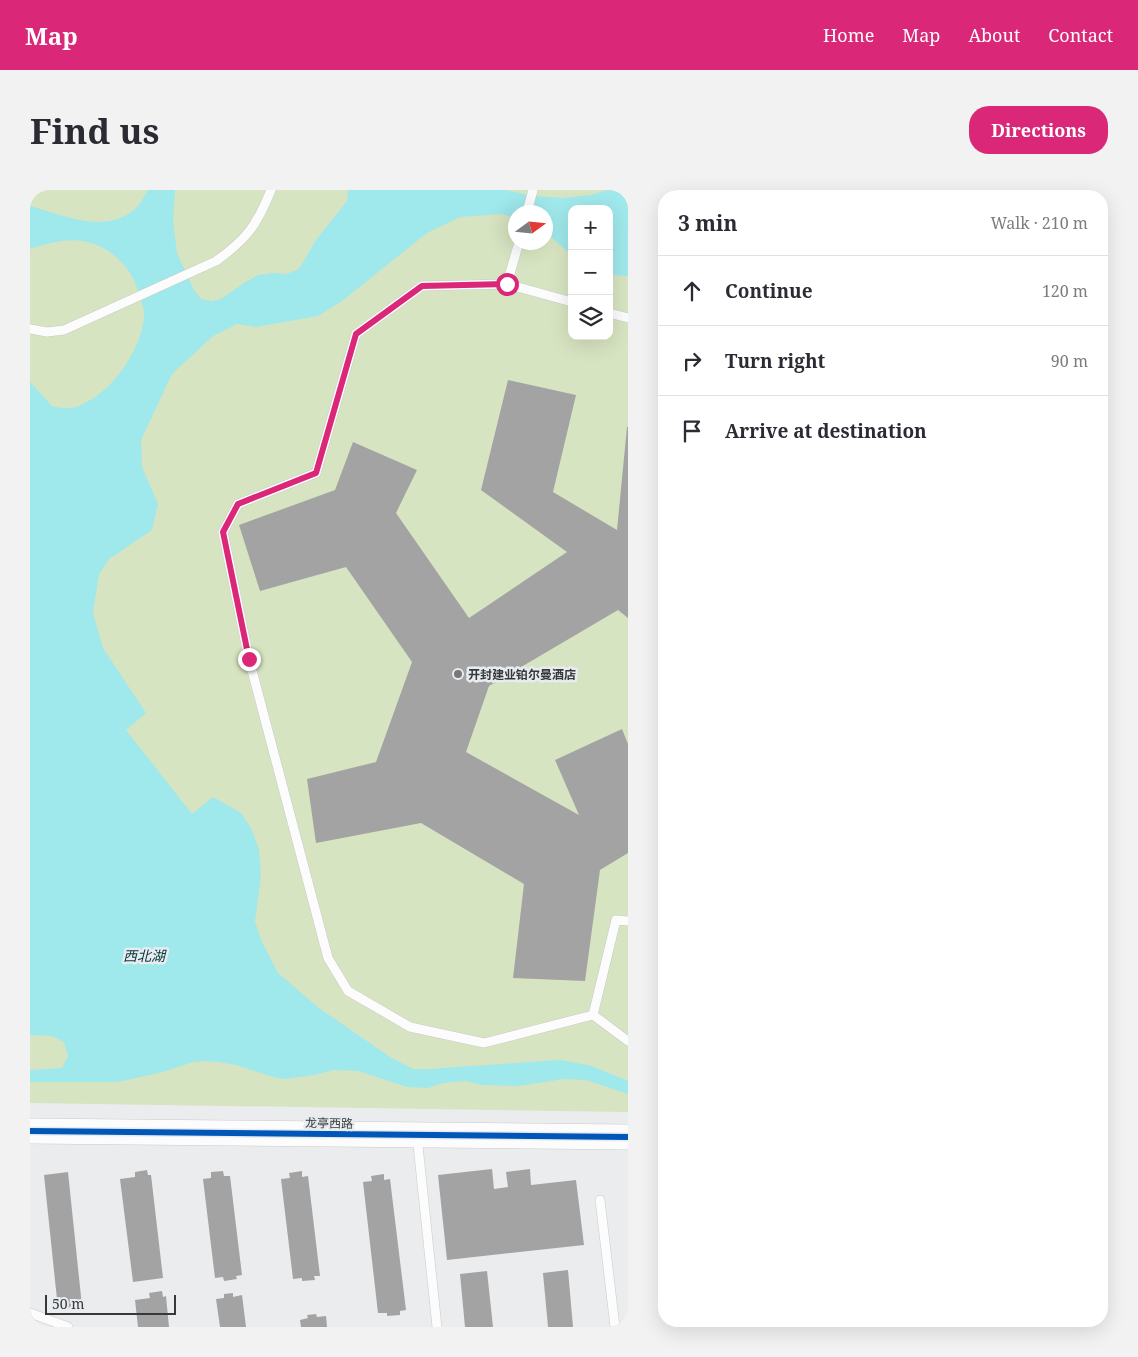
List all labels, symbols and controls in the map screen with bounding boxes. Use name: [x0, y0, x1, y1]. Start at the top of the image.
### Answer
text: Map: [25, 19, 78, 52]
text: Home: [823, 23, 874, 47]
text: Map: [902, 23, 940, 47]
text: About: [968, 23, 1020, 47]
text: Contact: [1048, 23, 1113, 47]
button: Directions: [969, 106, 1108, 154]
text: Find us: [30, 107, 159, 154]
north arrow: [508, 205, 553, 250]
map controls: [568, 205, 613, 340]
button: +: [568, 205, 613, 250]
text: 3 min: [678, 209, 737, 237]
text: Walk · 210 m: [991, 212, 1088, 234]
button: −: [568, 250, 613, 295]
route start: [496, 273, 519, 296]
icon: ahead: [678, 277, 706, 305]
text: Continue: [725, 278, 813, 304]
text: 120 m: [1042, 280, 1088, 302]
button: layers: [568, 295, 613, 340]
icon: right: [678, 347, 706, 375]
text: Turn right: [725, 348, 825, 374]
text: 90 m: [1051, 350, 1088, 372]
icon: arrive: [678, 417, 706, 445]
text: Arrive at destination: [725, 418, 927, 444]
route end: [238, 648, 261, 671]
place label: 开封建业铂尔曼酒店: [468, 666, 576, 683]
marker: 开封建业铂尔曼酒店: [452, 668, 464, 680]
water label: 西北湖: [123, 946, 167, 965]
street label: 龙亭西路: [305, 1114, 353, 1132]
scale bar: [45, 1292, 176, 1315]
text: 50 m: [52, 1294, 85, 1313]

